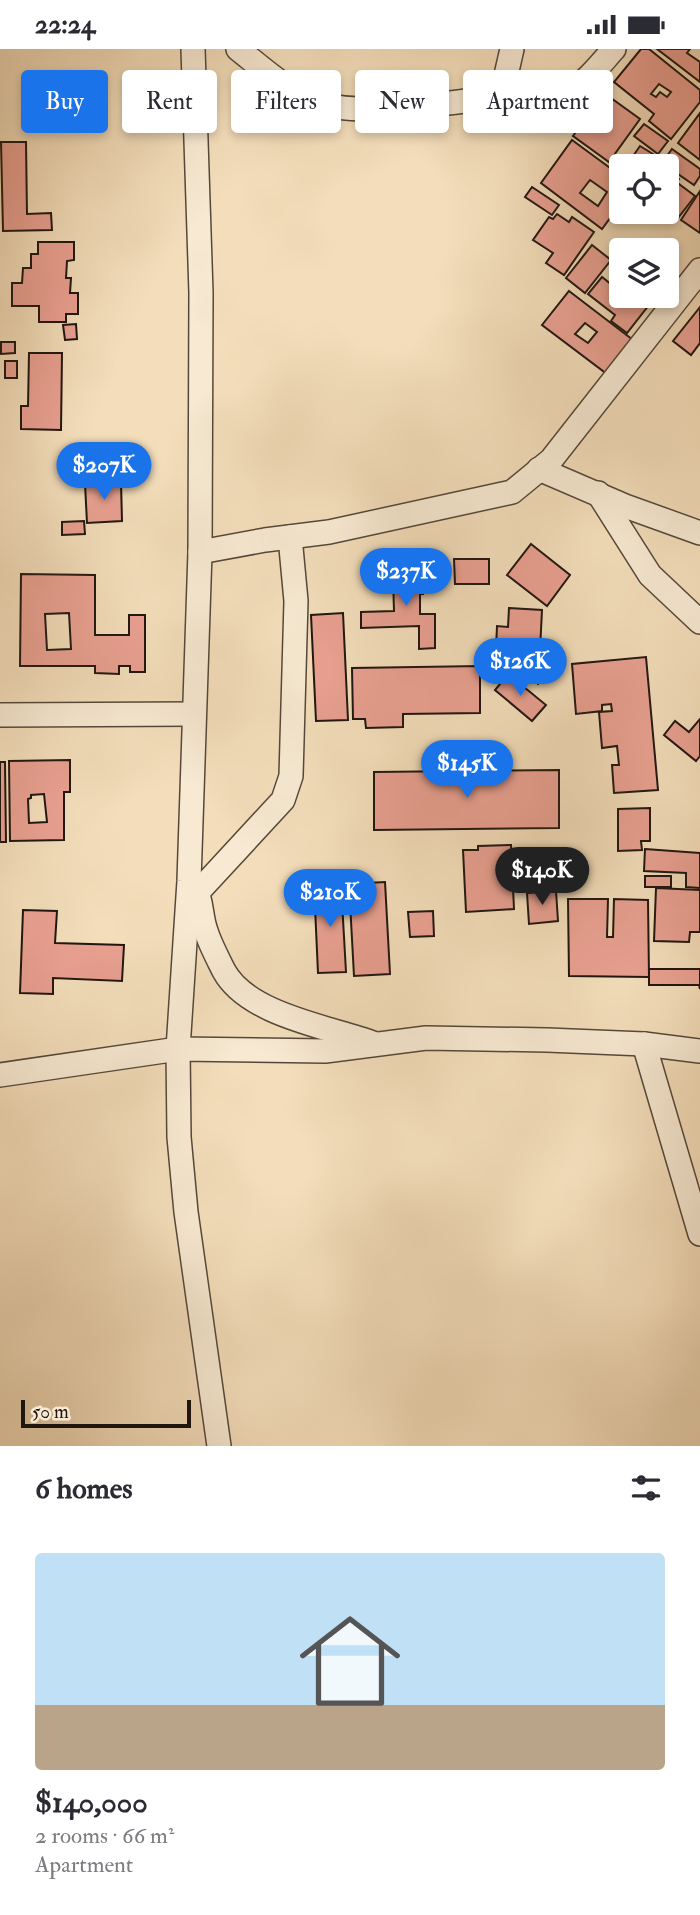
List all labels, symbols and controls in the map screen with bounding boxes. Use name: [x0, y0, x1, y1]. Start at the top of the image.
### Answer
text: 22:24: [35, 9, 95, 41]
chip: Buy: [21, 70, 108, 133]
chip: Rent: [122, 70, 217, 133]
chip: Filters: [231, 70, 341, 133]
chip: New: [355, 70, 449, 133]
chip: Apartment: [463, 70, 613, 133]
map controls: [609, 154, 679, 308]
button: locate: [609, 154, 679, 224]
button: layers: [609, 238, 679, 308]
pin: $207K: [55, 442, 153, 502]
text: $207K: [72, 450, 136, 479]
pin: $237K: [357, 549, 455, 608]
text: $237K: [376, 556, 436, 585]
pin: $126K: [471, 639, 569, 698]
text: $126K: [490, 646, 550, 675]
pin: $145K: [418, 741, 516, 800]
text: $145K: [437, 748, 497, 777]
pin: $140K: [493, 847, 591, 907]
text: $140K: [511, 855, 573, 884]
pin: $210K: [281, 869, 379, 929]
text: $210K: [300, 877, 360, 906]
scale bar: [21, 1397, 191, 1429]
text: 50 m: [32, 1400, 69, 1424]
icon: filters: [627, 1469, 665, 1507]
text: 6 homes: [35, 1470, 133, 1507]
icon: home: [287, 1598, 413, 1724]
text: $140,000: [35, 1784, 148, 1821]
text: 2 rooms · 66 m²: [35, 1821, 174, 1850]
text: Apartment: [35, 1850, 133, 1879]

